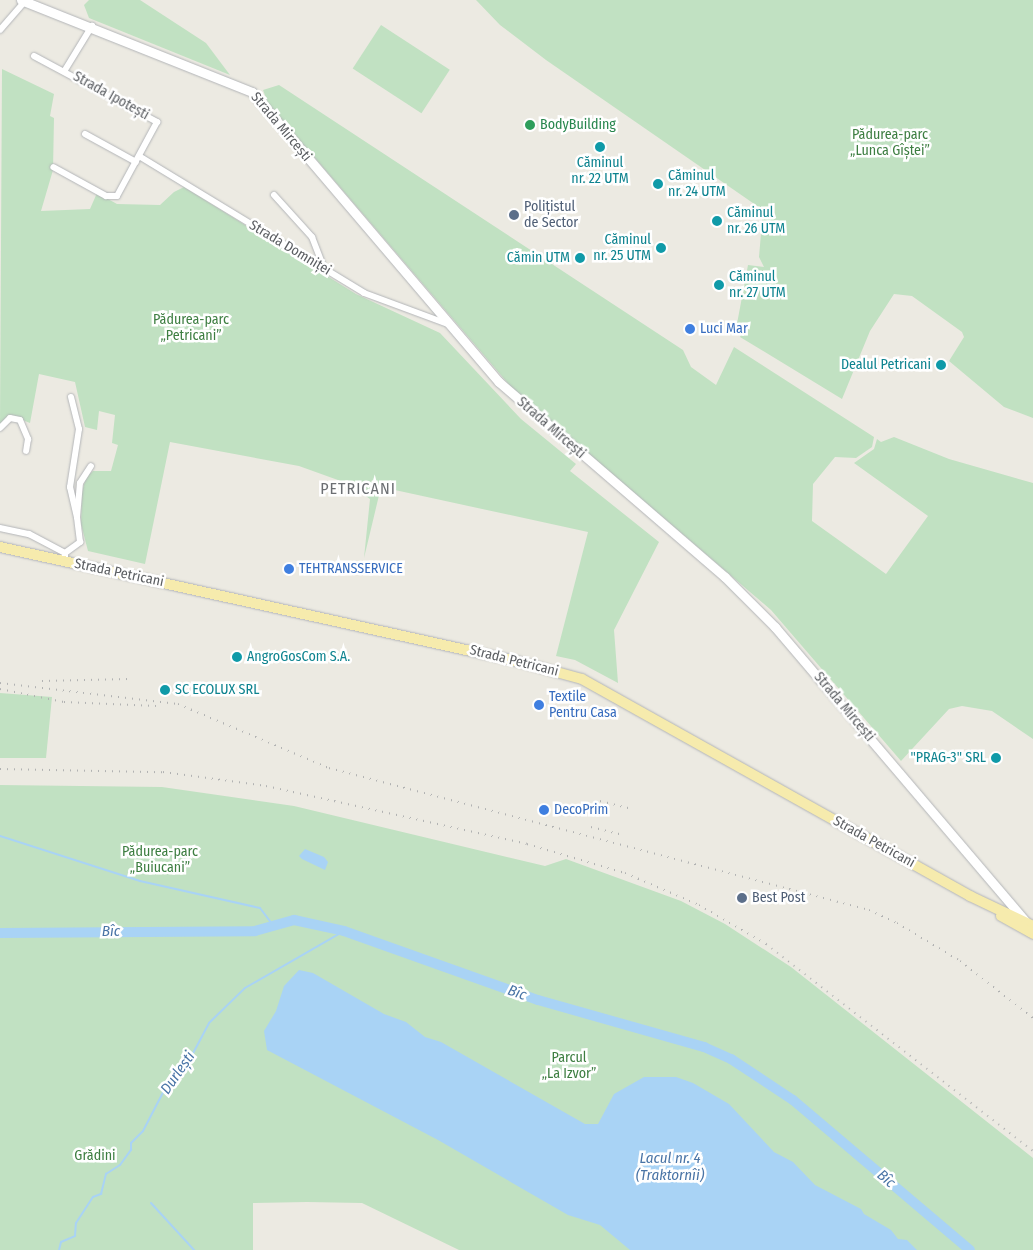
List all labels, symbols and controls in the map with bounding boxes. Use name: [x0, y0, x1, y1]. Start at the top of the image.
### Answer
street label: Strada Ipotești: [70, 68, 152, 124]
street label: Strada Mircești: [247, 89, 315, 165]
place label: BodyBuilding: [540, 117, 616, 133]
marker: BodyBuilding: [524, 119, 536, 131]
park label: Pădurea-parc „Lunca Gîștei”: [850, 127, 930, 160]
marker: Căminul nr. 22 UTM: [594, 141, 606, 153]
place label: Căminul nr. 22 UTM: [571, 155, 629, 188]
place label: Căminul nr. 24 UTM: [668, 168, 726, 200]
marker: Căminul nr. 24 UTM: [652, 178, 664, 190]
place label: Polițistul de Sector: [524, 199, 578, 232]
place label: Căminul nr. 26 UTM: [727, 205, 785, 238]
marker: Polițistul de Sector: [508, 209, 520, 221]
marker: Căminul nr. 26 UTM: [711, 215, 723, 227]
street label: Strada Domniței: [246, 217, 334, 279]
place label: Căminul nr. 25 UTM: [593, 232, 651, 264]
marker: Căminul nr. 25 UTM: [655, 242, 667, 254]
place label: Cămin UTM: [507, 250, 570, 266]
marker: Cămin UTM: [574, 252, 586, 264]
place label: Căminul nr. 27 UTM: [729, 269, 786, 302]
marker: Căminul nr. 27 UTM: [713, 279, 725, 291]
park label: Pădurea-parc „Petricani”: [153, 312, 229, 344]
place label: Luci Mar: [700, 321, 748, 337]
marker: Luci Mar: [684, 323, 696, 335]
place label: Dealul Petricani: [841, 357, 931, 373]
marker: Dealul Petricani: [935, 359, 947, 371]
street label: Strada Mircești: [513, 394, 589, 462]
district label: PETRICANI: [319, 479, 397, 499]
street label: Strada Petricani: [73, 555, 165, 591]
place label: TEHTRANSSERVICE: [299, 561, 403, 577]
marker: TEHTRANSSERVICE: [283, 563, 295, 575]
street label: Strada Petricani: [468, 642, 560, 680]
place label: AngroGosCom S.A.: [247, 649, 350, 665]
marker: AngroGosCom S.A.: [231, 651, 243, 663]
street label: Strada Mircești: [810, 669, 878, 745]
place label: SC ECOLUX SRL: [175, 682, 259, 698]
marker: SC ECOLUX SRL: [159, 684, 171, 696]
place label: Textile Pentru Casa: [549, 689, 617, 722]
marker: Textile Pentru Casa: [533, 699, 545, 711]
place label: "PRAG-3" SRL: [911, 750, 986, 766]
marker: "PRAG-3" SRL: [990, 752, 1002, 764]
place label: DecoPrim: [554, 802, 608, 818]
marker: DecoPrim: [538, 804, 550, 816]
street label: Strada Petricani: [830, 813, 918, 871]
park label: Pădurea-parc „Buiucani”: [122, 844, 198, 876]
place label: Best Post: [752, 890, 805, 906]
marker: Best Post: [736, 892, 748, 904]
water label: Bîc: [102, 923, 120, 941]
water label: Bîc: [505, 981, 529, 1005]
water label: Durlești: [157, 1048, 199, 1098]
park label: Parcul „La Izvor”: [542, 1050, 596, 1082]
park label: Grădini: [74, 1148, 116, 1164]
water label: Lacul nr. 4 (Traktornîi): [636, 1149, 704, 1184]
water label: Bîc: [873, 1166, 899, 1192]

